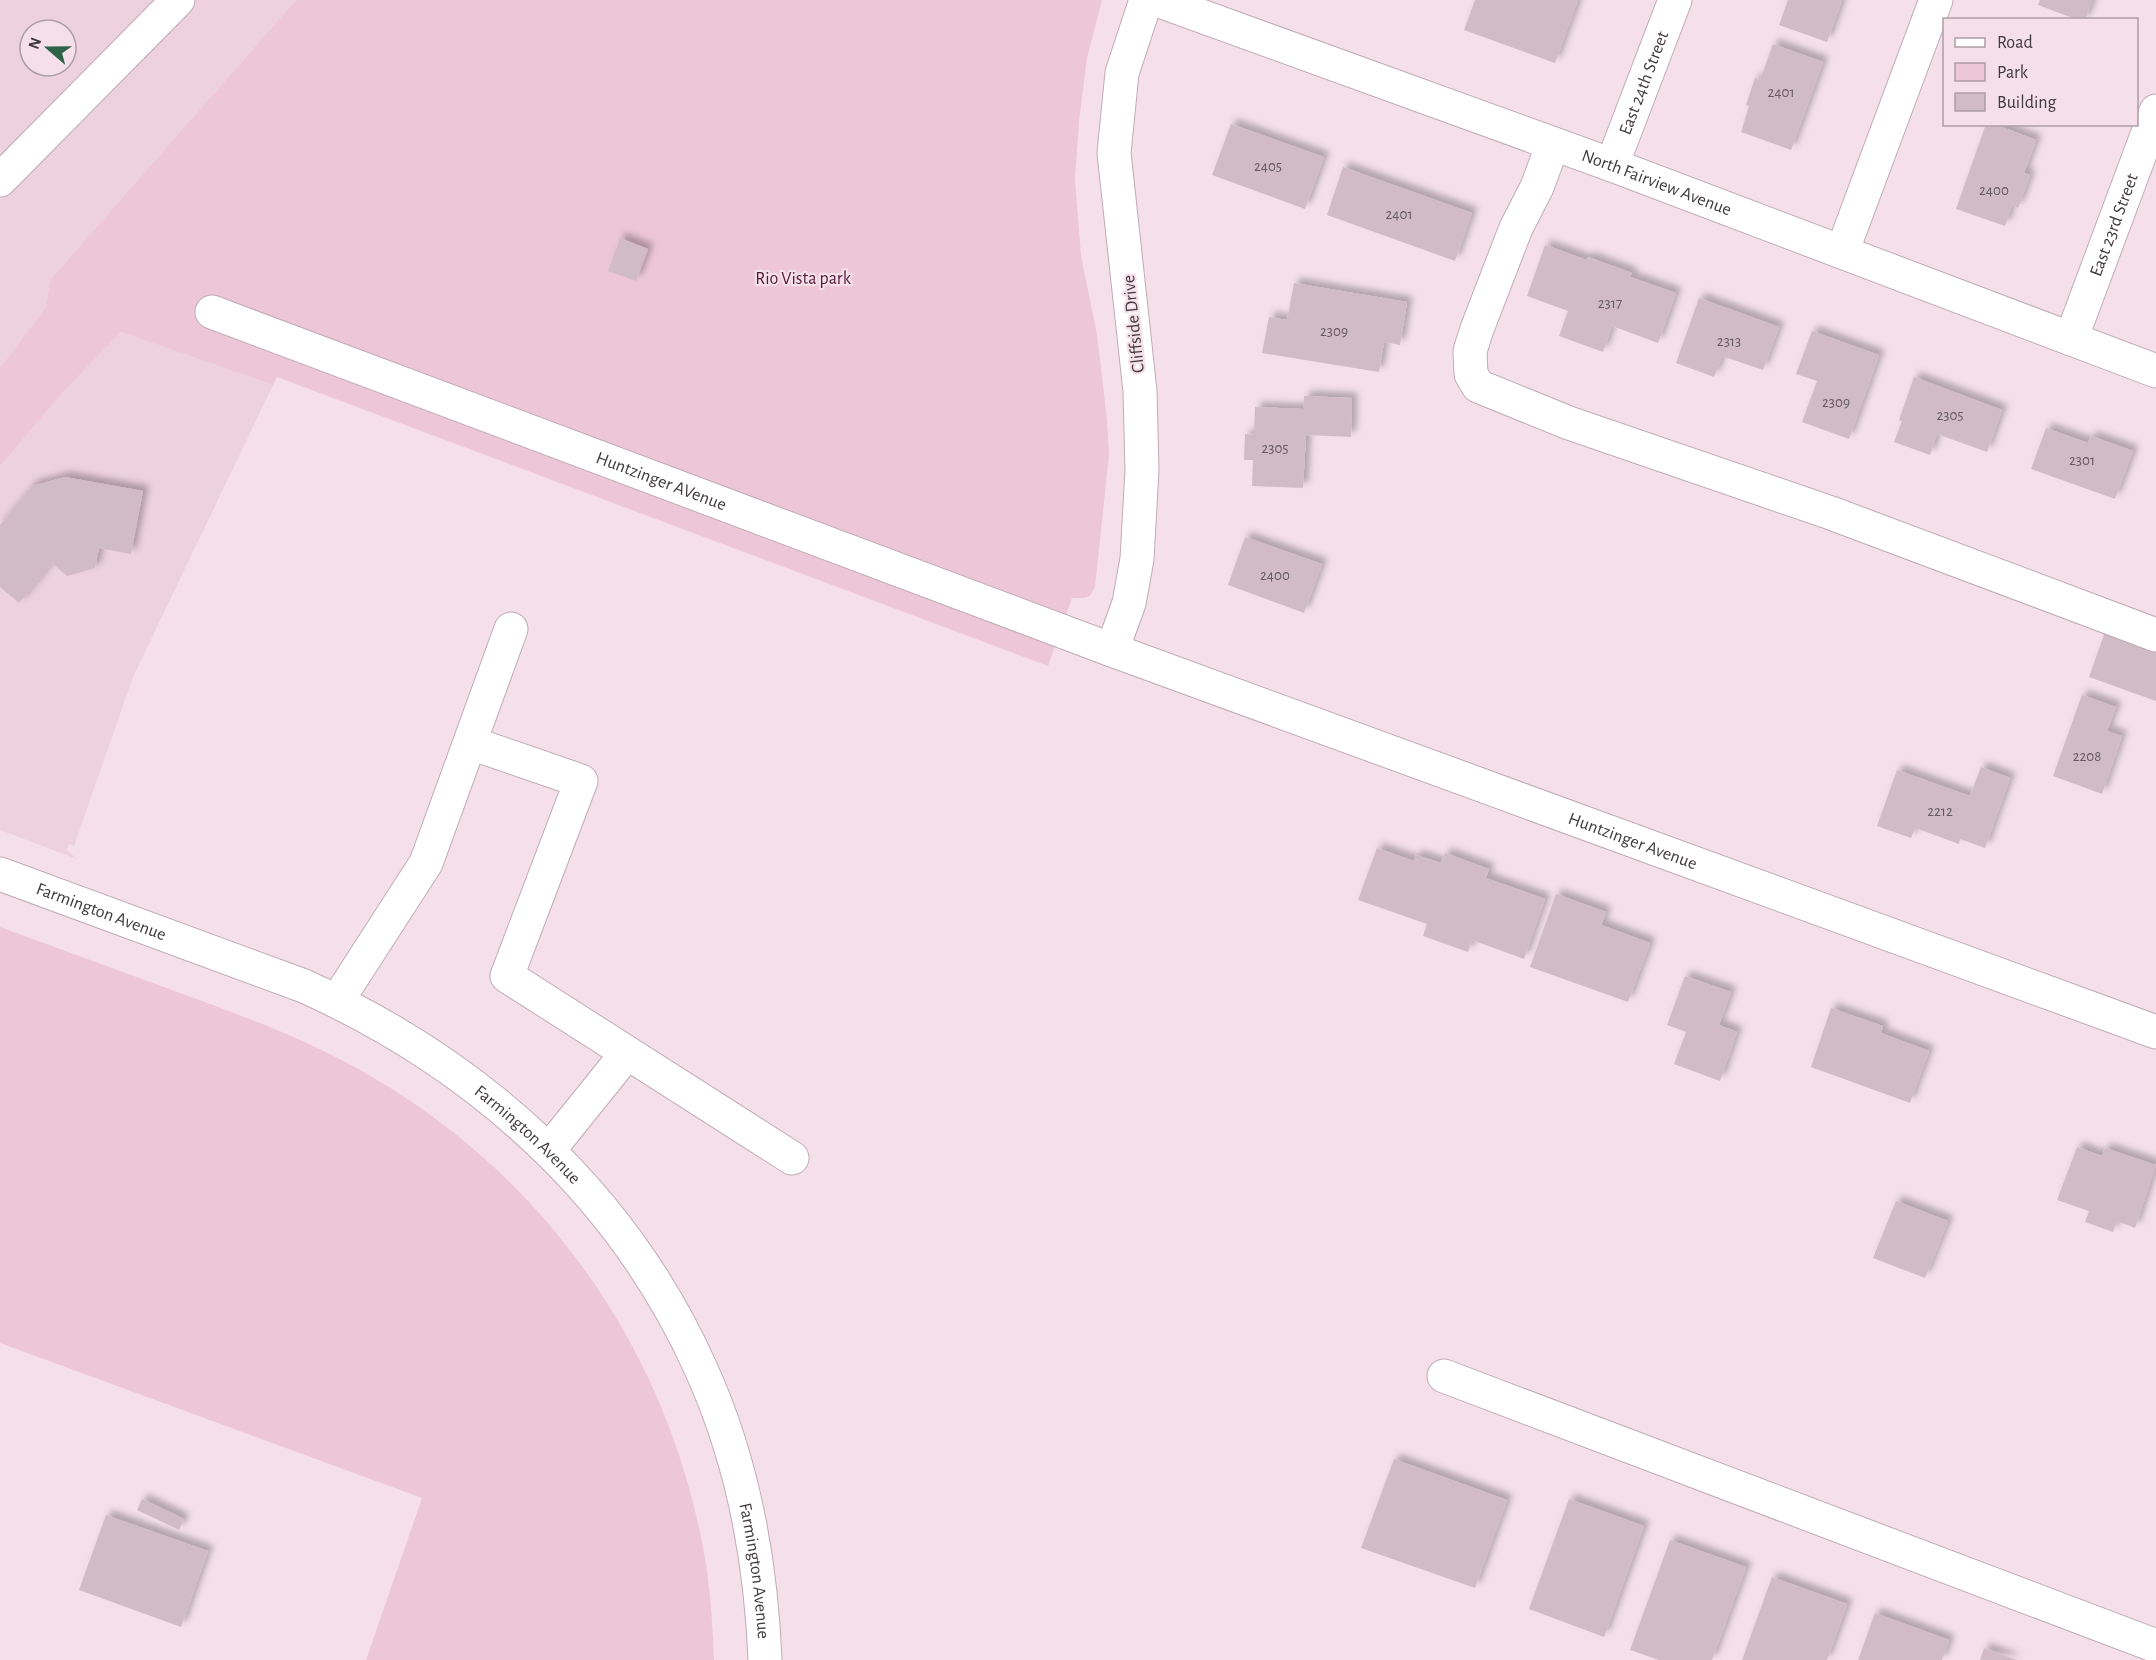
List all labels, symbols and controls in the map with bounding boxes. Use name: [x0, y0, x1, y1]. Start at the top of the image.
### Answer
north arrow: [18, 18, 78, 78]
legend: [1943, 18, 2138, 126]
street label: East 24th Street: [1616, 29, 1672, 137]
text: Road: [1997, 34, 2033, 52]
text: N: [25, 35, 44, 51]
text: Park: [1997, 64, 2029, 82]
house number: 2401: [1767, 85, 1795, 100]
text: Building: [1997, 94, 2057, 112]
street label: North Fairview Avenue: [1579, 147, 1734, 219]
house number: 2405: [1254, 159, 1282, 174]
street label: East 23rd Street: [2087, 171, 2142, 279]
house number: 2400: [1979, 183, 2009, 198]
house number: 2401: [1385, 207, 1413, 222]
park label: Rio Vista park: [755, 270, 852, 288]
street label: Cliffside Drive: [1120, 274, 1148, 374]
house number: 2317: [1598, 296, 1622, 311]
house number: 2309: [1320, 324, 1348, 339]
house number: 2313: [1717, 334, 1741, 349]
house number: 2309: [1822, 395, 1850, 410]
house number: 2305: [1936, 408, 1964, 423]
house number: 2305: [1261, 441, 1289, 456]
street label: Huntzinger AVenue: [593, 449, 729, 514]
house number: 2301: [2069, 453, 2095, 468]
house number: 2400: [1260, 568, 1290, 583]
house number: 2208: [2073, 749, 2101, 764]
house number: 2212: [1927, 804, 1953, 819]
street label: Huntzinger Avenue: [1566, 810, 1699, 873]
street label: Farmington Avenue: [34, 880, 168, 944]
street label: Farmington Avenue: [471, 1082, 584, 1188]
street label: Farmington Avenue: [735, 1501, 772, 1639]

